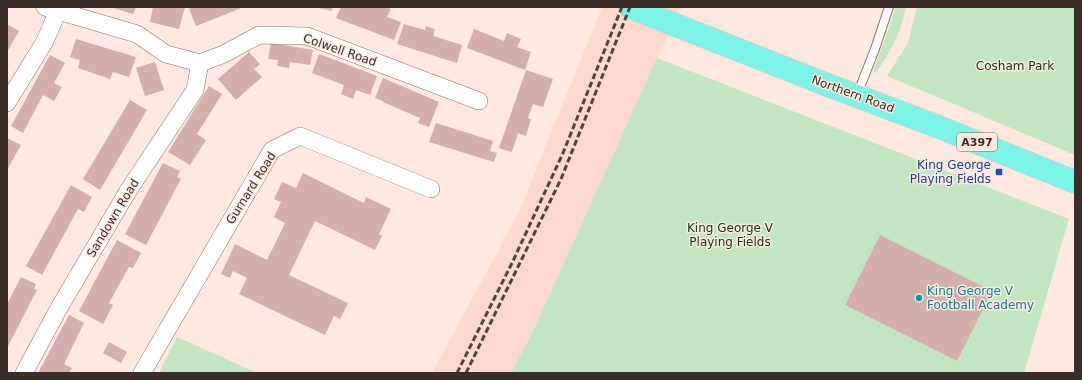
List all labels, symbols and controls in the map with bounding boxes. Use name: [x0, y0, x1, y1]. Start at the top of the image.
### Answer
street label: Colwell Road: [301, 31, 379, 69]
park label: Cosham Park: [976, 59, 1054, 73]
street label: Northern Road: [810, 73, 896, 115]
road number: A397: [957, 133, 997, 151]
street label: Gurnard Road: [223, 149, 279, 227]
place label: King George Playing Fields: [910, 158, 991, 186]
marker: King George Playing Fields: [994, 167, 1004, 177]
street label: Sandown Road: [84, 176, 142, 260]
park label: King George V Playing Fields: [687, 221, 774, 249]
place label: King George V Football Academy: [927, 284, 1034, 312]
marker: King George V Football Academy: [914, 293, 924, 303]

